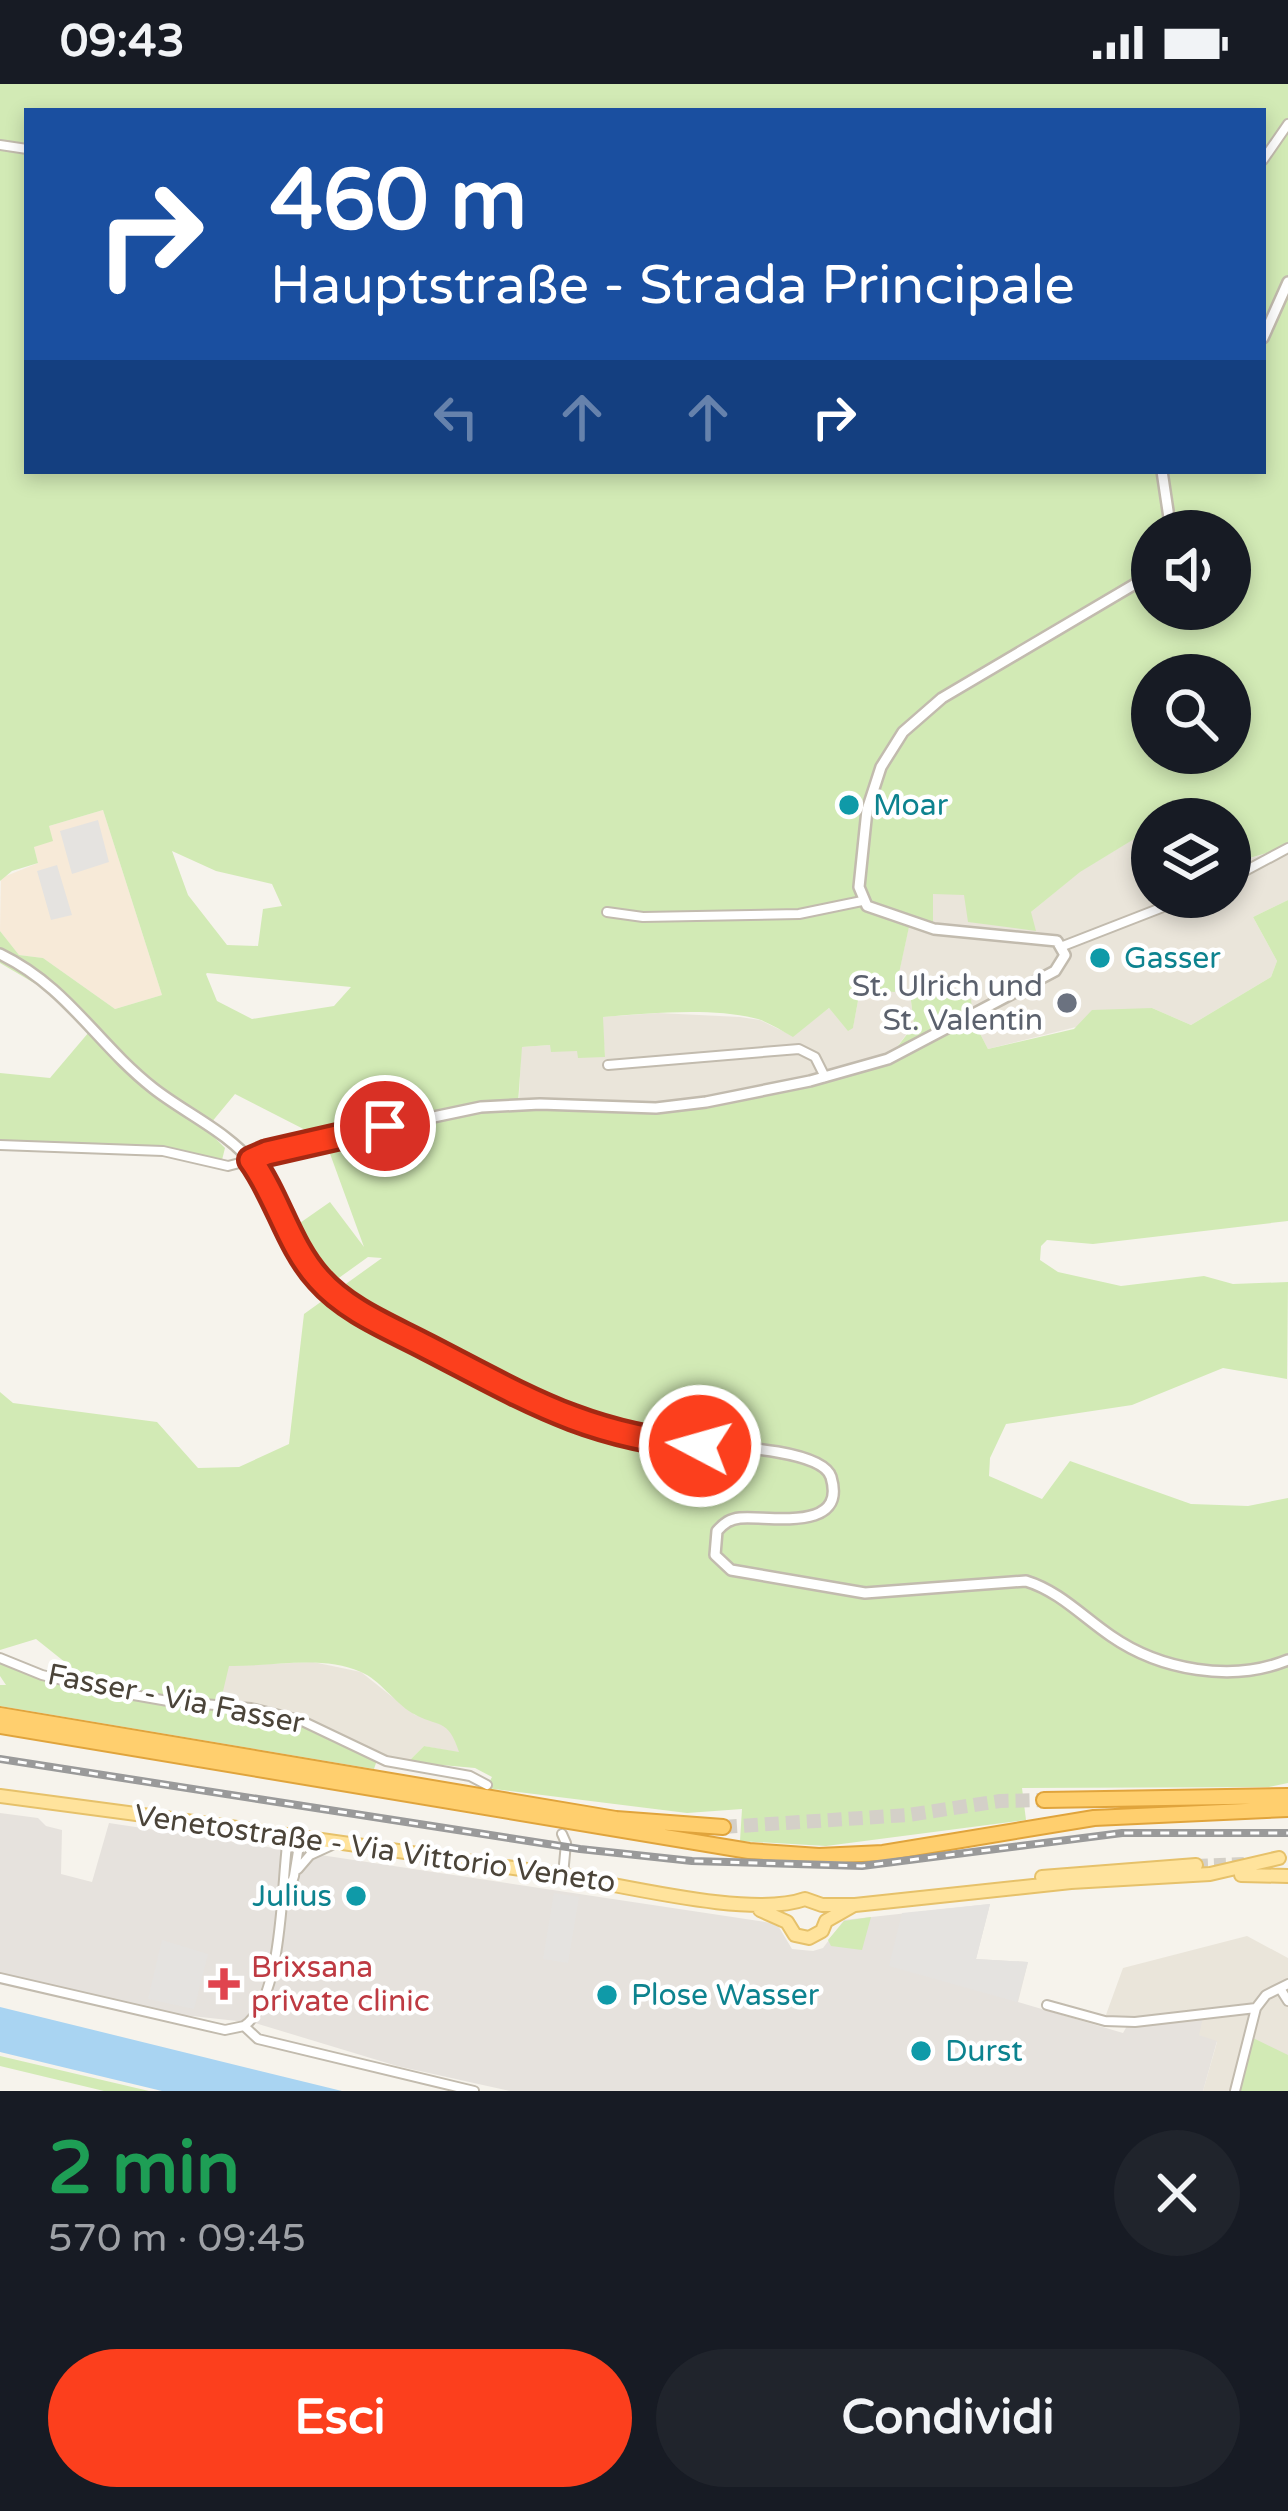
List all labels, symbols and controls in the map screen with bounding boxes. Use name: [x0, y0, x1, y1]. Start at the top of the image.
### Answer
text: 09:43: [60, 15, 185, 69]
text: 460 m: [270, 151, 527, 252]
icon: right: [72, 156, 228, 312]
text: Hauptstraße - Strada Principale: [270, 253, 1075, 318]
icon: left: [423, 384, 489, 450]
icon: ahead: [549, 384, 615, 450]
icon: ahead: [675, 384, 741, 450]
icon: right: [801, 384, 867, 450]
map controls: [1131, 510, 1251, 918]
button: sound: [1131, 510, 1251, 630]
button: search: [1131, 654, 1251, 774]
place label: Moar: [873, 787, 949, 824]
marker: Moar: [836, 792, 862, 818]
button: layers: [1131, 798, 1251, 918]
place label: Gasser: [1124, 940, 1221, 977]
marker: Gasser: [1087, 945, 1113, 971]
place label: St. Ulrich und St. Valentin: [852, 968, 1043, 1039]
marker: St. Ulrich und St. Valentin: [1054, 990, 1080, 1016]
pin: [334, 1075, 436, 1177]
icon: arrive: [352, 1093, 418, 1159]
position arrow: [637, 1383, 763, 1509]
street label: Fasser - Via Fasser: [45, 1656, 308, 1742]
street label: Venetostraße - Via Vittorio Veneto: [132, 1797, 618, 1901]
place label: Julius: [252, 1878, 332, 1915]
marker: Julius: [343, 1883, 369, 1909]
place label: Brixsana private clinic: [251, 1949, 430, 2020]
marker: Brixsana private clinic: [208, 1968, 240, 2000]
place label: Plose Wasser: [631, 1977, 820, 2014]
marker: Plose Wasser: [594, 1982, 620, 2008]
place label: Durst: [945, 2033, 1023, 2070]
marker: Durst: [908, 2038, 934, 2064]
text: 2 min: [48, 2126, 240, 2213]
button: close: [1114, 2130, 1240, 2256]
text: 570 m · 09:45: [48, 2215, 306, 2262]
button: Esci: [48, 2349, 632, 2487]
button: Condividi: [656, 2349, 1240, 2487]

